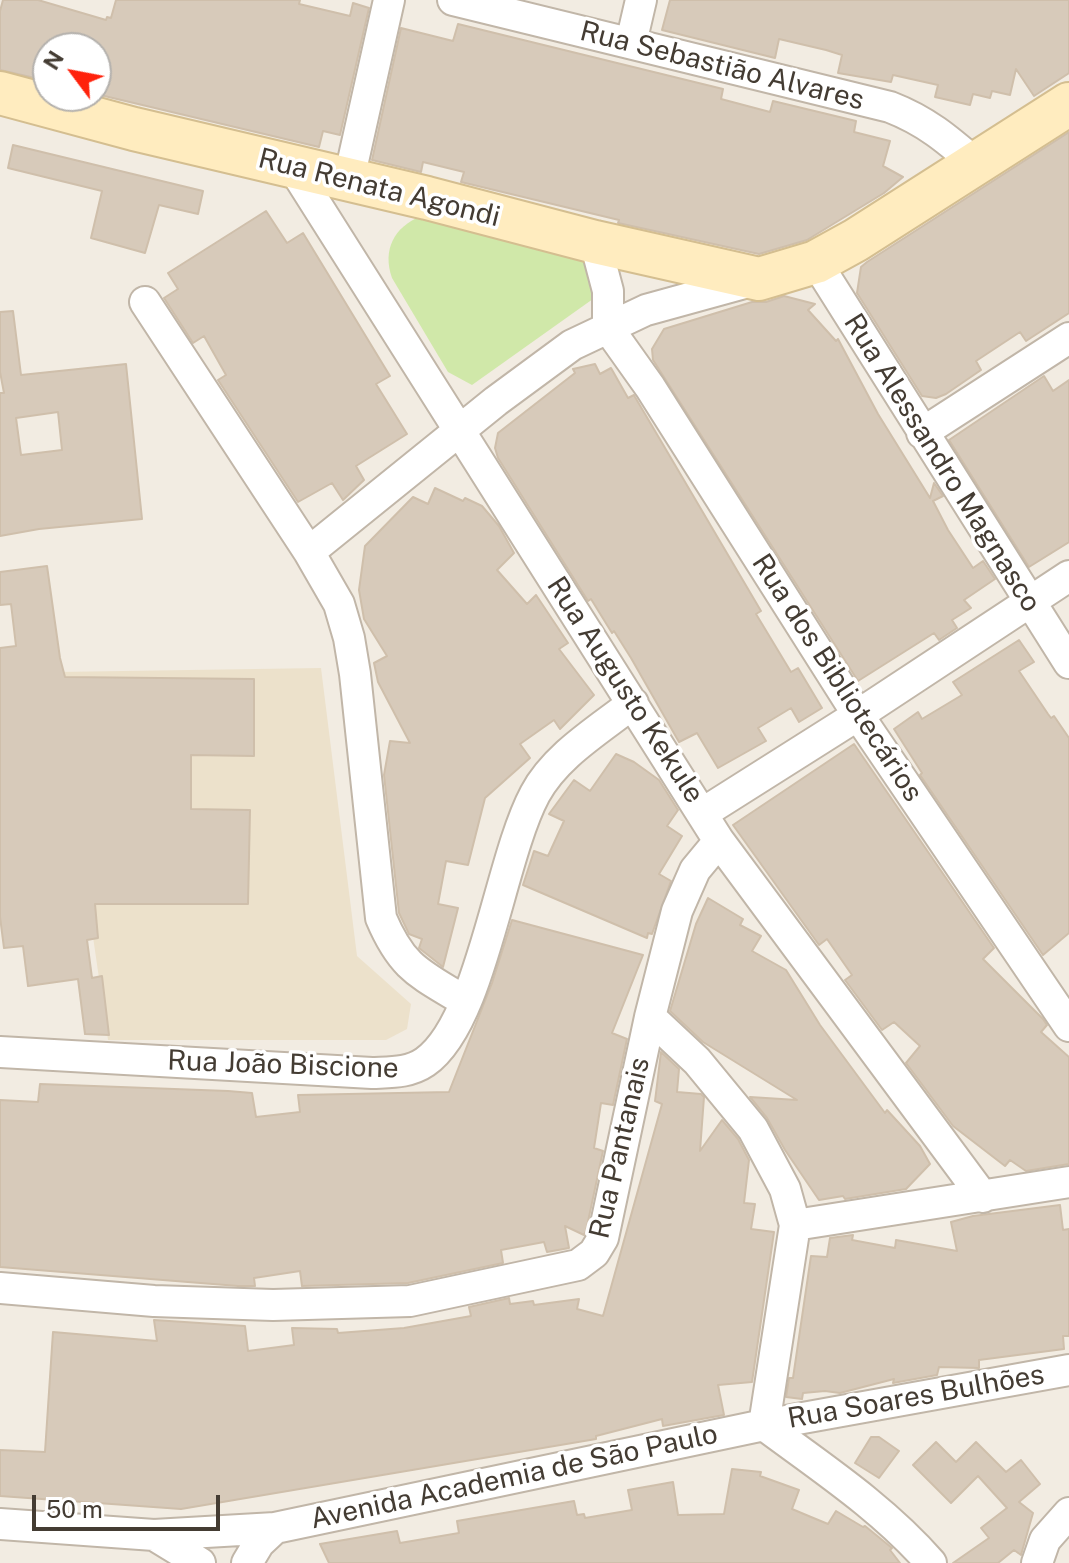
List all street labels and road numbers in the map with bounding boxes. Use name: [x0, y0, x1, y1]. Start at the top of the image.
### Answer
street label: Rua Sebastião Alvares: [577, 14, 867, 118]
street label: Rua Renata Agondi: [255, 142, 503, 234]
street label: Rua Alessandro Magnasco: [836, 308, 1048, 618]
street label: Rua dos Bibliotecários: [744, 548, 930, 808]
street label: Rua Augusto Kekule: [539, 571, 711, 809]
street label: Rua João Biscione: [167, 1044, 399, 1086]
street label: Rua Pantanais: [583, 1054, 657, 1242]
street label: Rua Soares Bulhões: [785, 1358, 1047, 1436]
street label: Avenida Academia de São Paulo: [307, 1417, 721, 1537]

